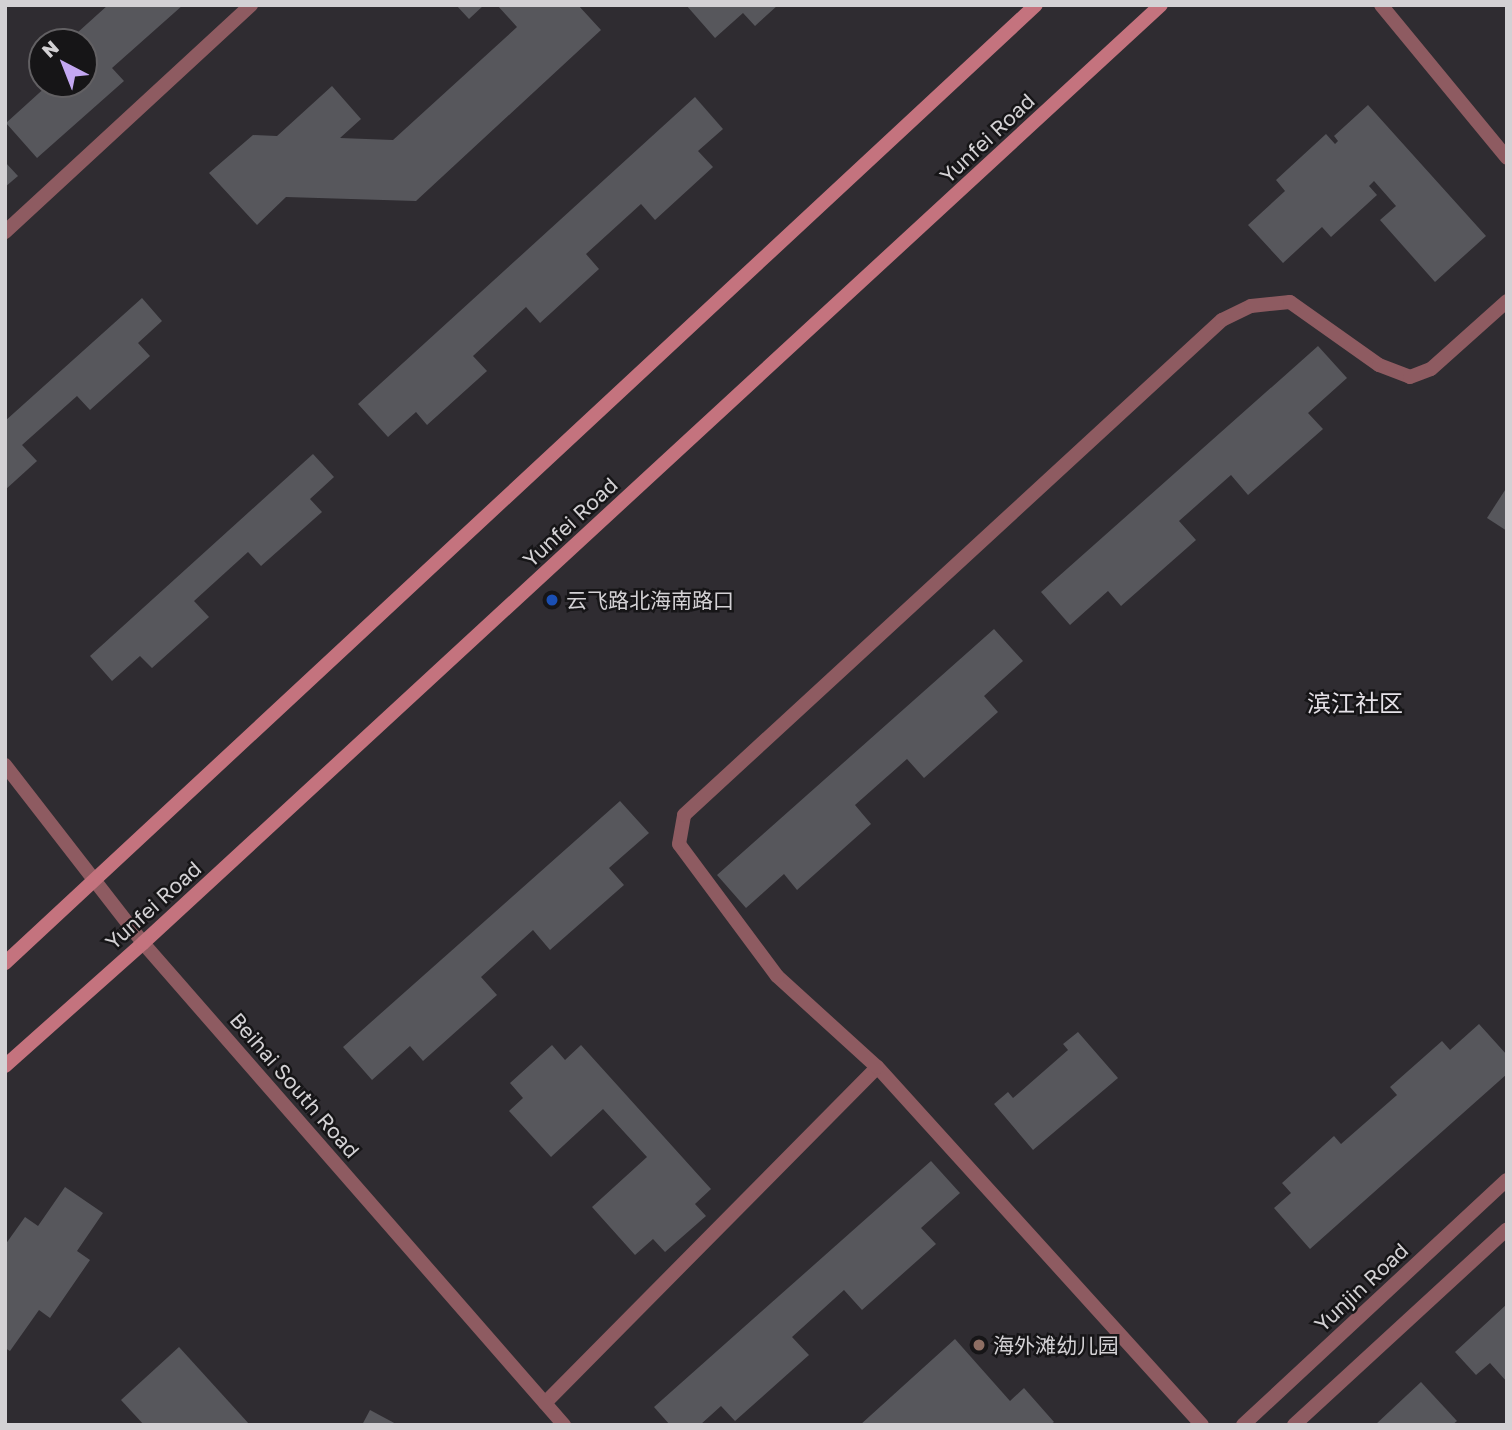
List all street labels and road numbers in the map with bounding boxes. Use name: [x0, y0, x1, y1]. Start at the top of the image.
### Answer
street label: Yunfei Road: [935, 88, 1039, 188]
street label: Yunfei Road: [518, 472, 622, 572]
street label: Yunfei Road: [100, 856, 206, 954]
street label: Beihai South Road: [225, 1007, 365, 1163]
street label: Yunjin Road: [1309, 1237, 1413, 1337]

